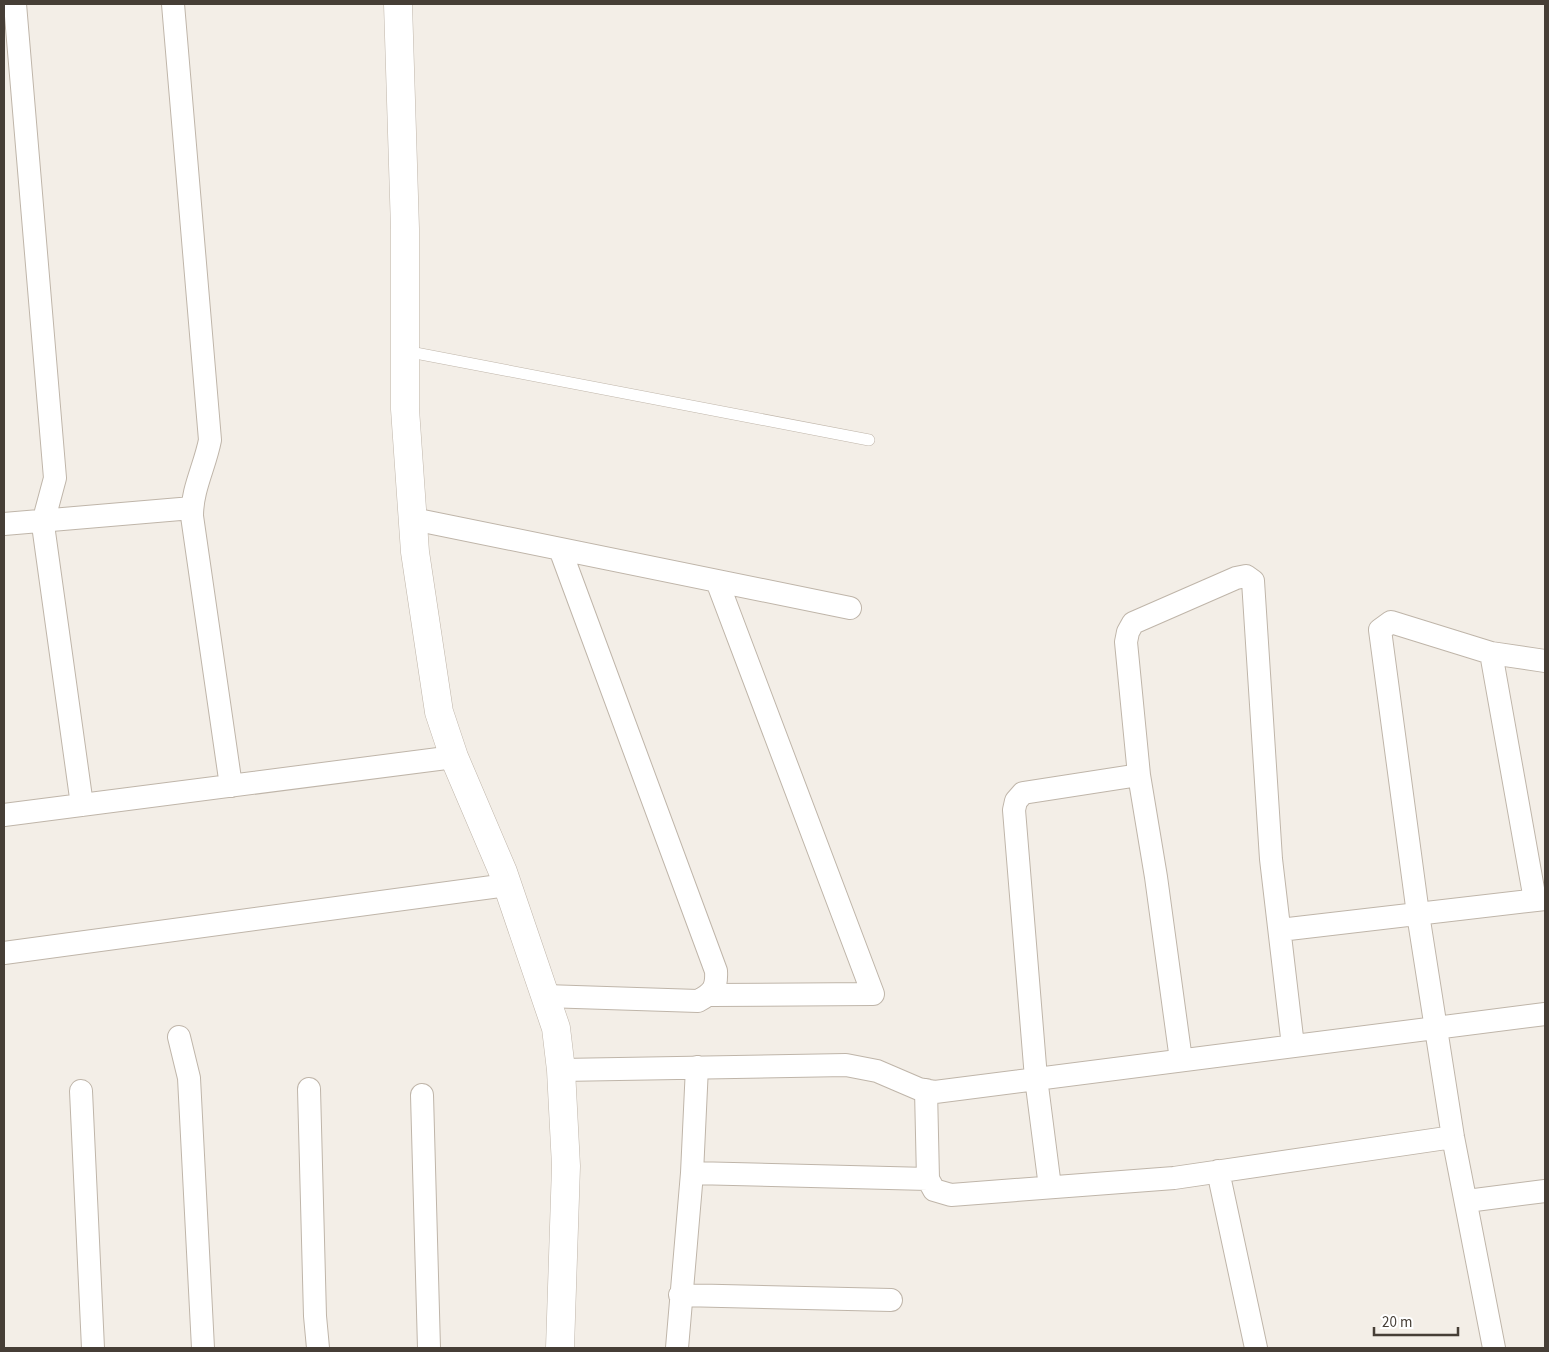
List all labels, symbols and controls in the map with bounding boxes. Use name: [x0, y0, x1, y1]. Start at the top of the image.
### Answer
scale bar: [1374, 1304, 1458, 1336]
text: 20 m: [1382, 1312, 1412, 1333]

